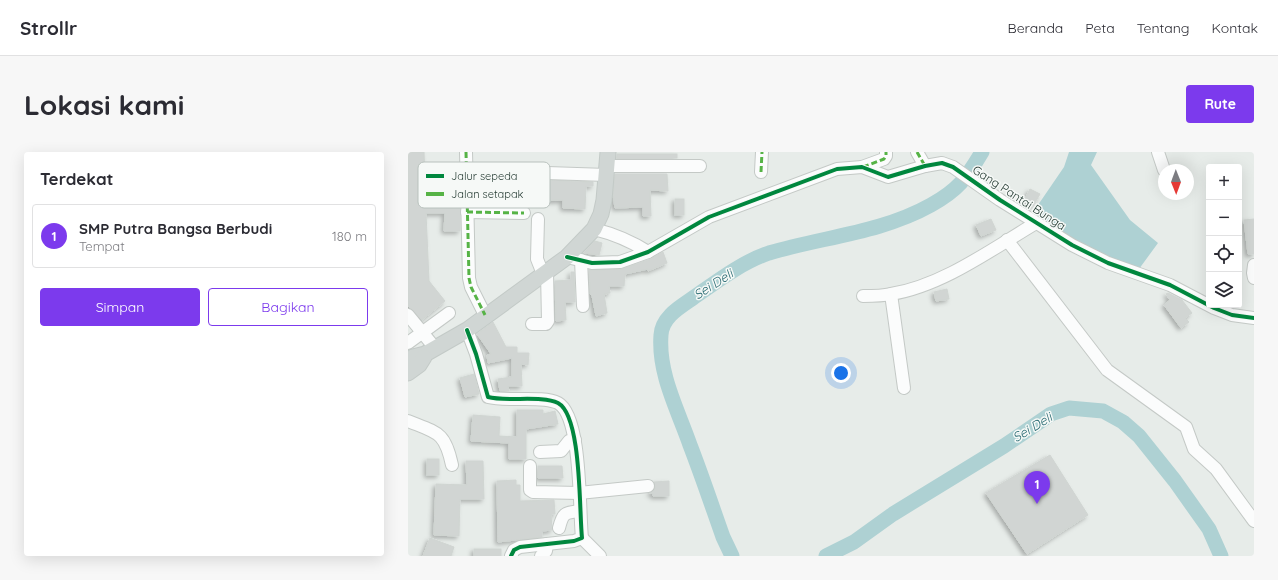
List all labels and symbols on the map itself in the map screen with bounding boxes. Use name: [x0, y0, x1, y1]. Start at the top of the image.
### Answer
legend: [418, 162, 550, 208]
street label: Gang Pantai Bunga: [970, 162, 1069, 233]
north arrow: [1158, 164, 1194, 200]
text: Jalur sepeda: [451, 169, 518, 183]
text: Jalan setapak: [451, 187, 524, 201]
water label: Sei Deli: [690, 264, 737, 303]
your location: [831, 363, 851, 383]
water label: Sei Deli: [1009, 408, 1057, 445]
pin: 1: [1024, 471, 1050, 504]

